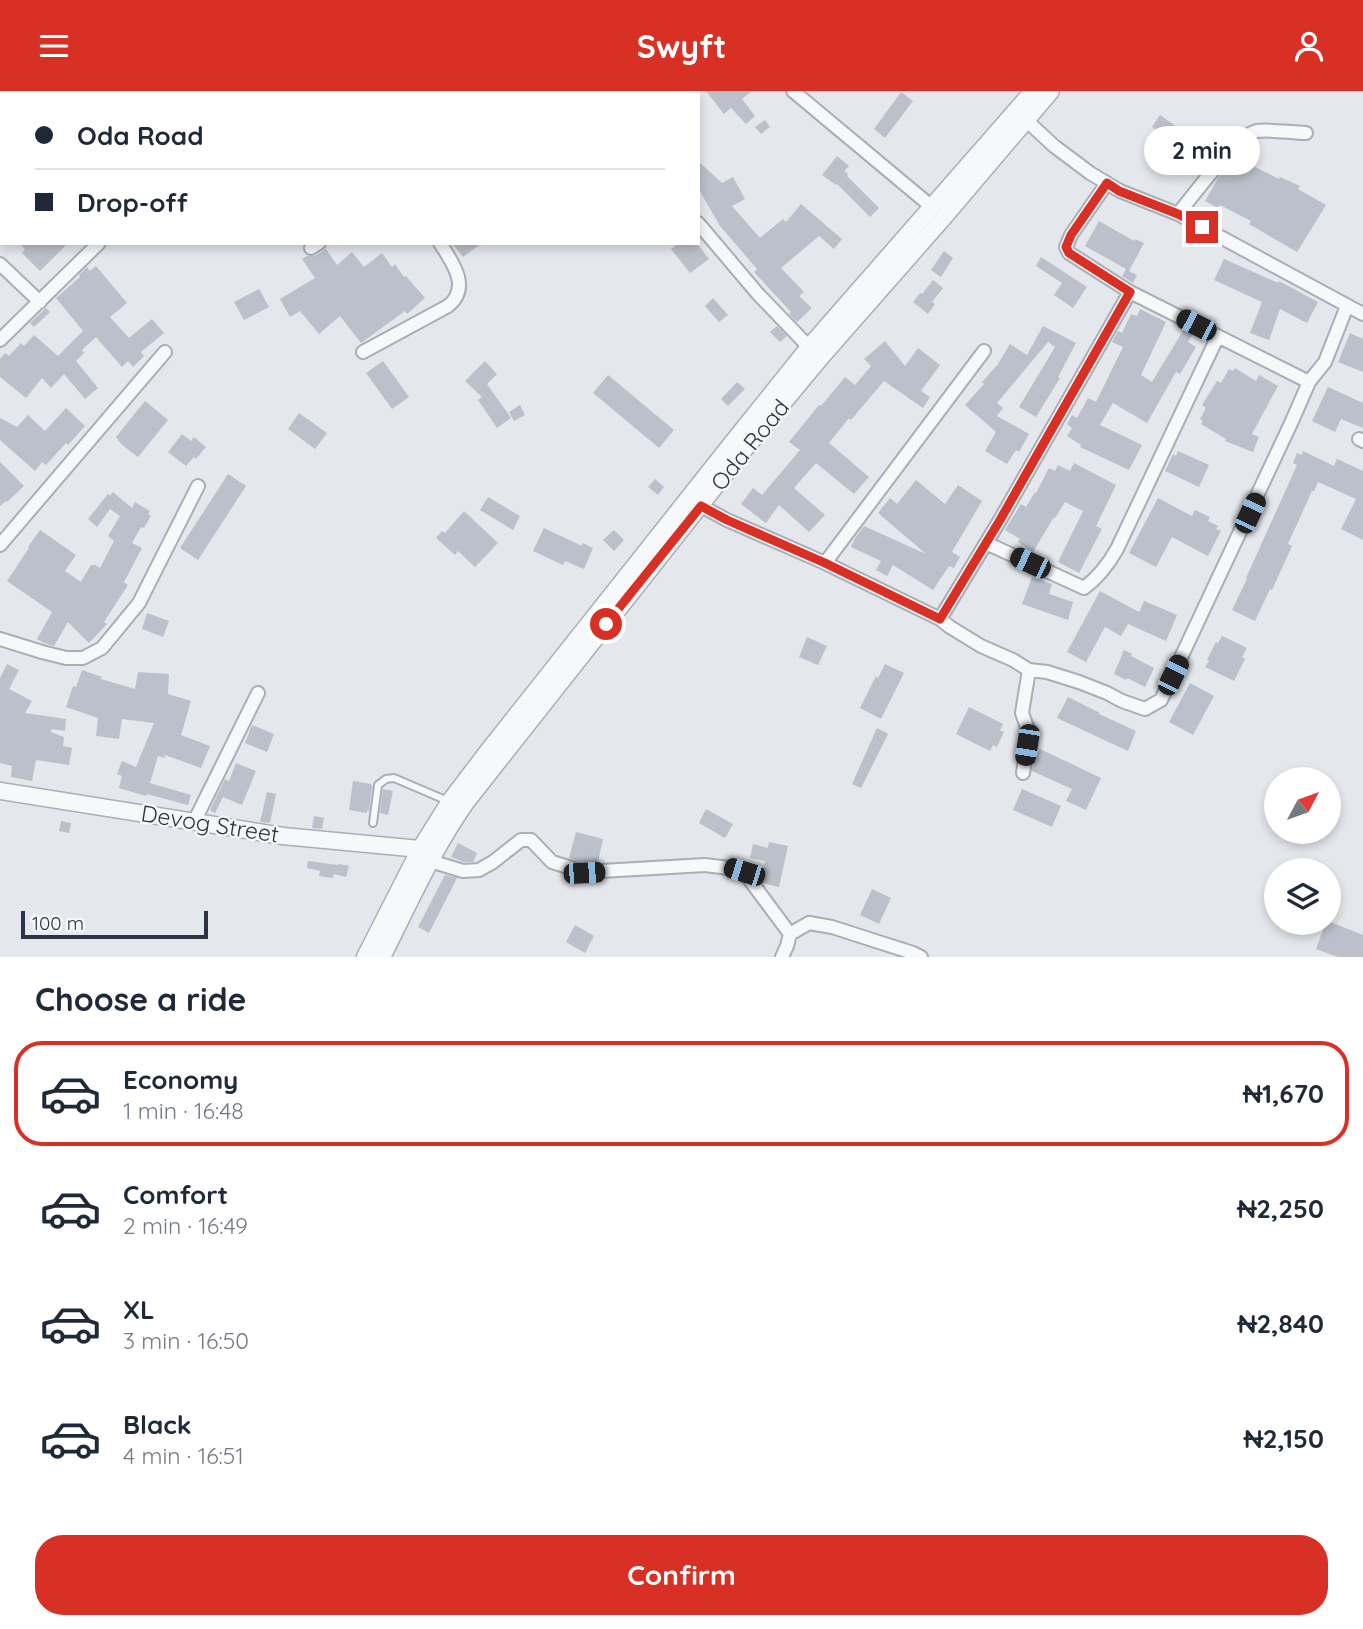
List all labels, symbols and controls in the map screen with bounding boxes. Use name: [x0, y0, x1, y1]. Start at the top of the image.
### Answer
text: Swyft: [637, 26, 726, 66]
icon: menu: [35, 27, 73, 65]
icon: person: [1290, 27, 1328, 65]
text: Oda Road: [77, 119, 204, 152]
callout: 2 min: [1144, 125, 1260, 174]
text: 2 min: [1172, 136, 1232, 165]
text: Drop-off: [77, 186, 188, 219]
route end: [1186, 211, 1218, 243]
car: [1173, 306, 1220, 344]
street label: Oda Road: [704, 393, 795, 496]
car: [1232, 490, 1269, 536]
car: [1007, 545, 1054, 581]
route start: [590, 608, 622, 640]
car: [1155, 652, 1192, 698]
car: [1014, 723, 1041, 767]
north arrow: [1264, 767, 1340, 843]
map controls: [1264, 767, 1341, 935]
street label: Devog Street: [139, 798, 281, 849]
car: [721, 856, 768, 888]
button: layers: [1264, 858, 1341, 935]
car: [563, 861, 606, 885]
scale bar: [21, 908, 208, 940]
text: 100 m: [32, 911, 84, 935]
text: Choose a ride: [35, 979, 247, 1019]
icon: car: [39, 1062, 102, 1125]
text: Economy: [123, 1063, 238, 1096]
text: ₦1,670: [1243, 1077, 1324, 1110]
text: 1 min · 16:48: [123, 1096, 244, 1125]
icon: car: [39, 1177, 102, 1240]
text: Comfort: [123, 1178, 228, 1211]
text: ₦2,250: [1237, 1192, 1324, 1225]
text: 2 min · 16:49: [123, 1211, 248, 1240]
icon: car: [39, 1292, 102, 1355]
text: XL: [123, 1293, 155, 1326]
text: ₦2,840: [1237, 1307, 1324, 1340]
text: 3 min · 16:50: [123, 1326, 249, 1355]
icon: car: [39, 1407, 102, 1470]
text: Black: [123, 1408, 192, 1441]
text: ₦2,150: [1244, 1422, 1324, 1455]
text: 4 min · 16:51: [123, 1441, 244, 1470]
button: Confirm: [35, 1535, 1328, 1615]

